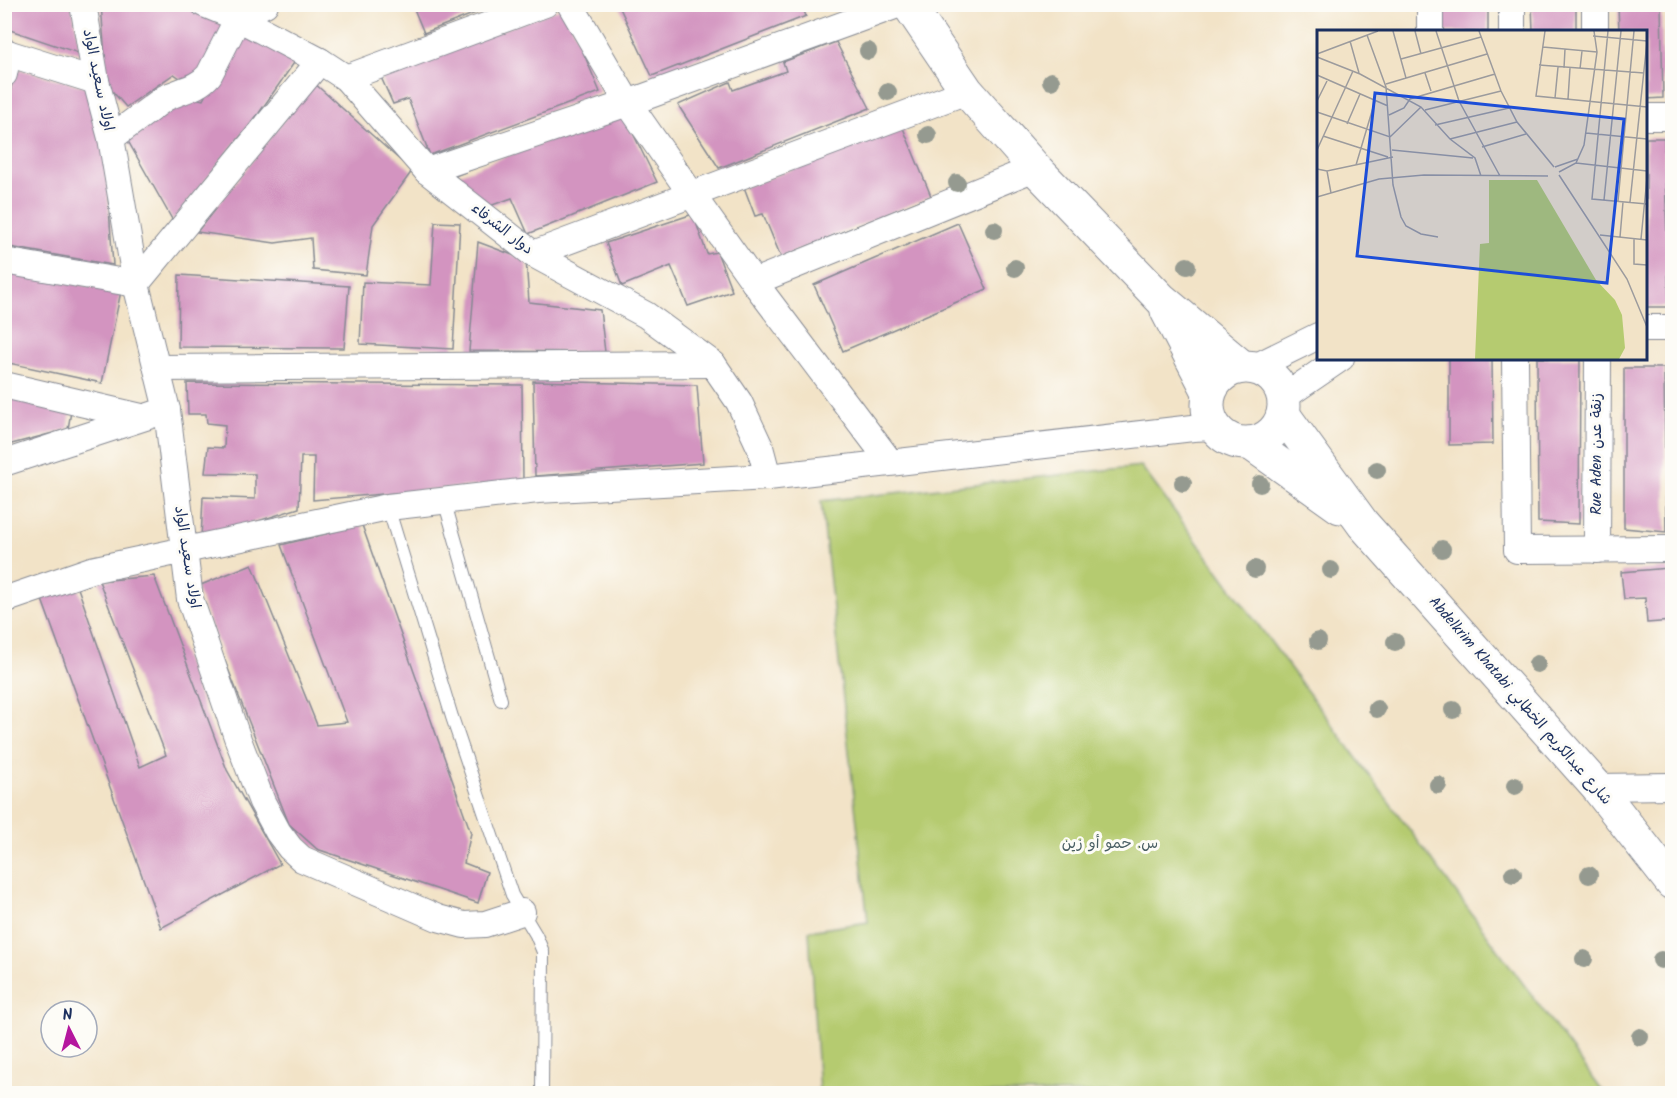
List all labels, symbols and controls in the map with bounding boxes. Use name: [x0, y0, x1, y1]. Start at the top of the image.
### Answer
street label: اولاد سـعيـد الواد: [75, 27, 121, 133]
inset map: [1317, 30, 1647, 360]
street label: دوار الشرفاء: [466, 197, 538, 261]
street label: Rue Aden زنقة عدن: [1585, 393, 1609, 515]
street label: اولاد سـعيـد الواد: [167, 504, 207, 610]
street label: Abdelkrim Khatabi شارع عبدالكريم الخطابي: [1422, 591, 1618, 811]
park label: س. حمو أو زين: [1062, 832, 1158, 856]
north arrow: [39, 999, 99, 1059]
text: N: [61, 1003, 74, 1029]

